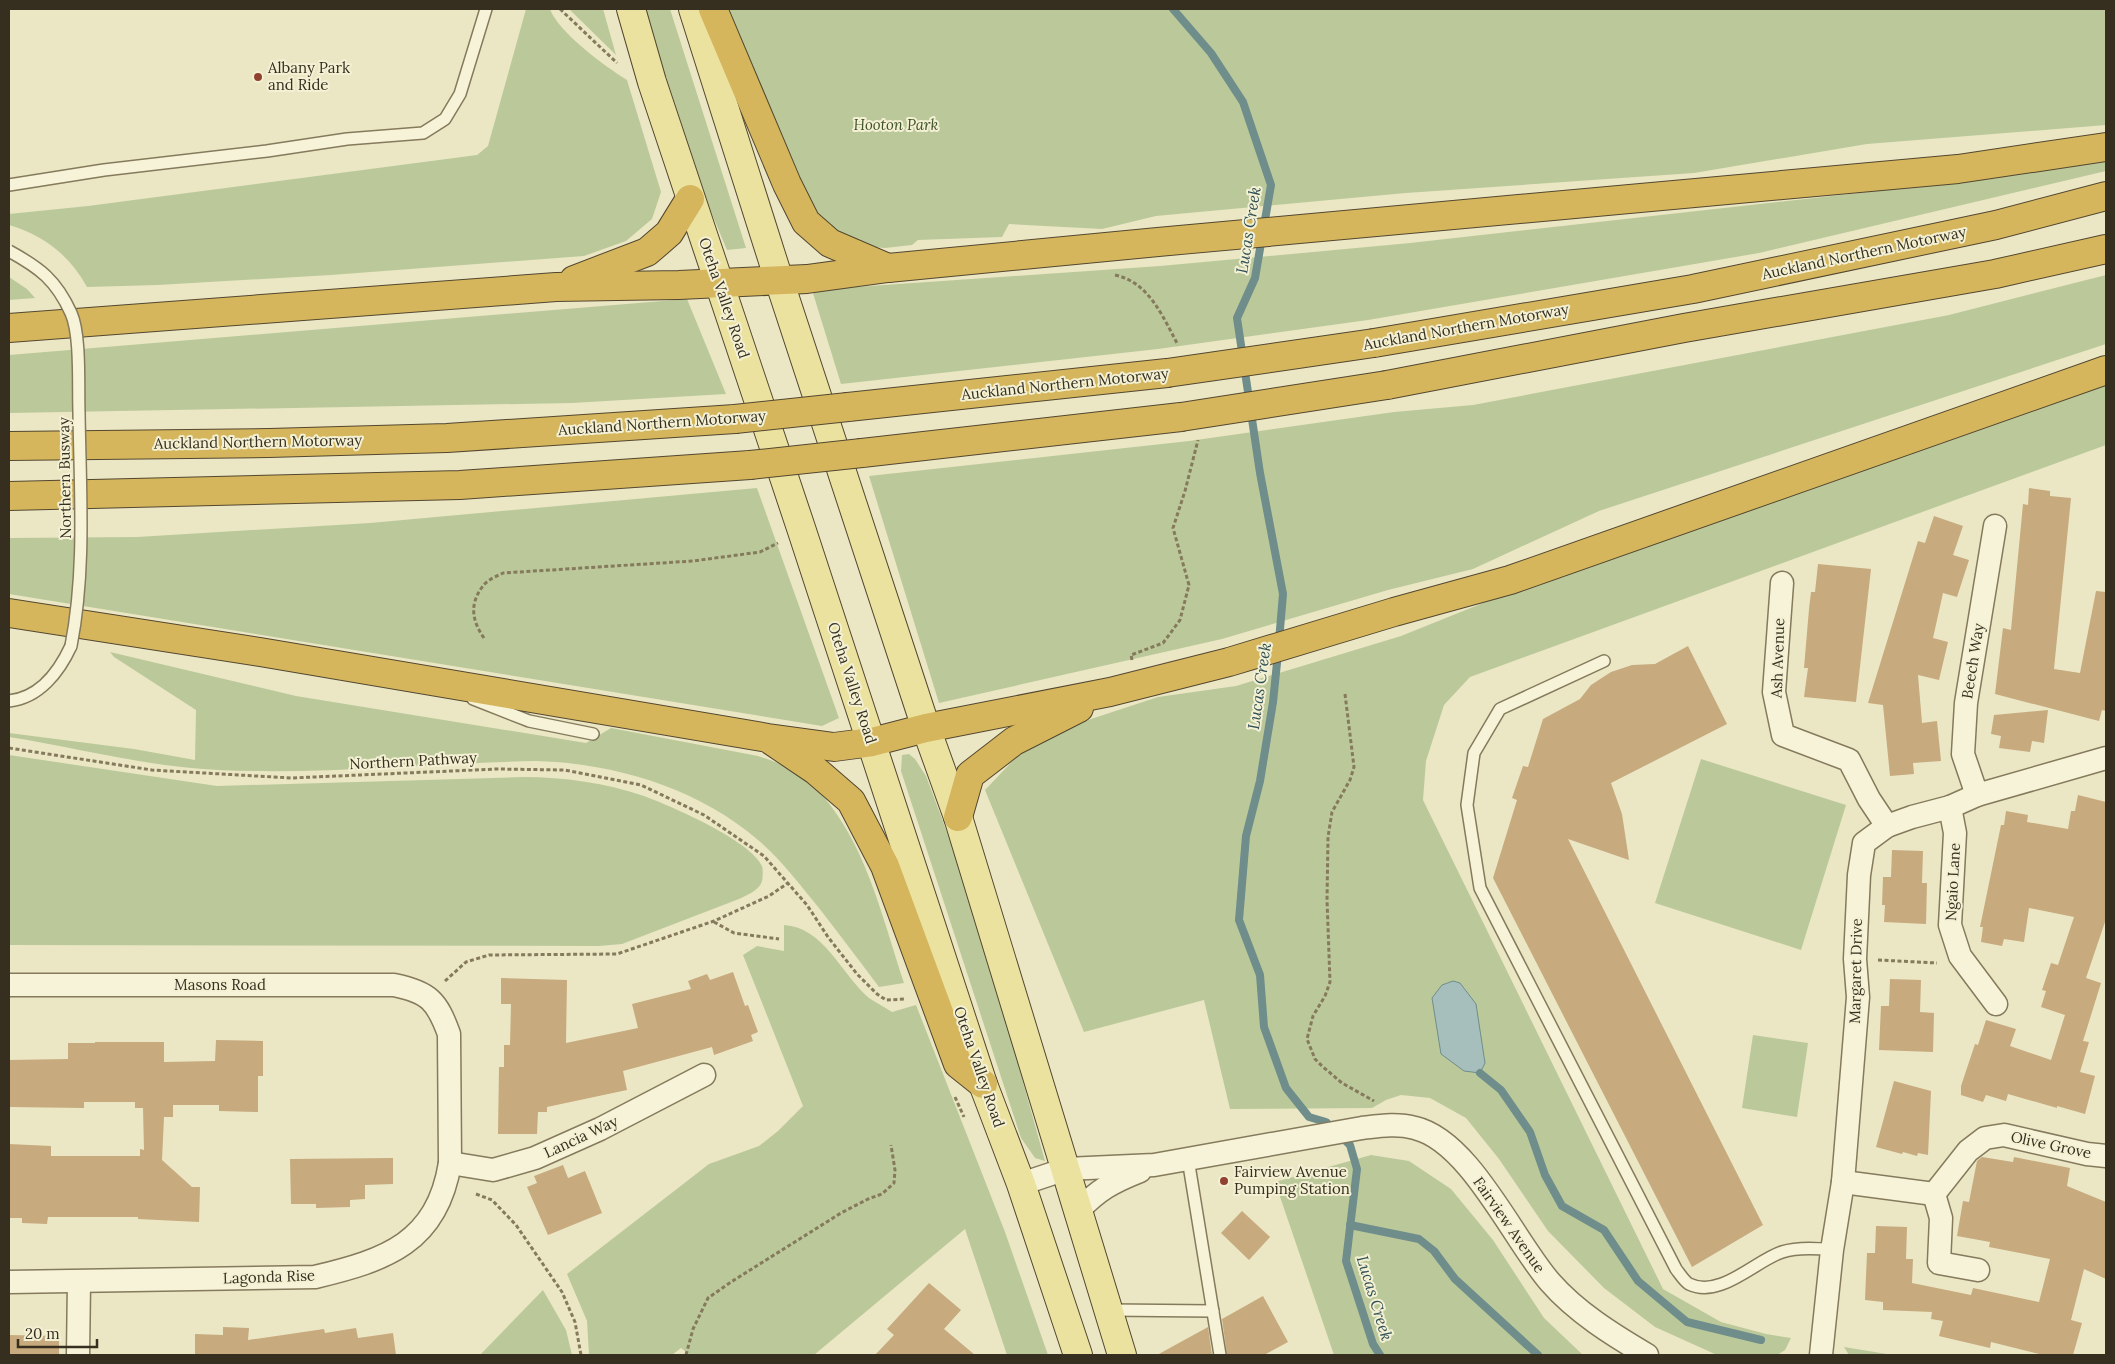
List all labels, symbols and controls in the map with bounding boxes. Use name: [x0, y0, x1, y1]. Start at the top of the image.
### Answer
place label: Albany Park and Ride: [267, 58, 350, 94]
marker: Albany Park and Ride: [252, 71, 264, 83]
park label: Hooton Park: [854, 115, 939, 134]
water label: Lucas Creek: [1231, 185, 1265, 275]
street label: Auckland Northern Motorway: [1759, 222, 1968, 284]
street label: Oteha Valley Road: [695, 235, 754, 361]
street label: Auckland Northern Motorway: [1361, 299, 1570, 354]
street label: Auckland Northern Motorway: [959, 363, 1170, 404]
street label: Auckland Northern Motorway: [556, 406, 767, 439]
street label: Northern Busway: [54, 417, 75, 539]
street label: Auckland Northern Motorway: [153, 430, 362, 453]
street label: Ash Avenue: [1767, 618, 1788, 699]
street label: Oteha Valley Road: [824, 620, 881, 746]
street label: Beech Way: [1957, 622, 1988, 700]
water label: Lucas Creek: [1243, 641, 1275, 731]
street label: Northern Pathway: [349, 748, 477, 773]
street label: Ngaio Lane: [1941, 842, 1964, 922]
street label: Margaret Drive: [1845, 918, 1866, 1024]
street label: Masons Road: [174, 975, 266, 994]
street label: Oteha Valley Road: [950, 1004, 1009, 1130]
street label: Lancia Way: [541, 1111, 621, 1162]
street label: Olive Grove: [2009, 1127, 2093, 1162]
place label: Fairview Avenue Pumping Station: [1234, 1162, 1350, 1198]
street label: Fairview Avenue: [1469, 1173, 1550, 1276]
marker: Fairview Avenue Pumping Station: [1218, 1175, 1230, 1187]
water label: Lucas Creek: [1353, 1253, 1397, 1343]
street label: Lagonda Rise: [223, 1265, 315, 1288]
scale bar: [18, 1316, 96, 1348]
text: 20 m: [25, 1324, 60, 1343]

